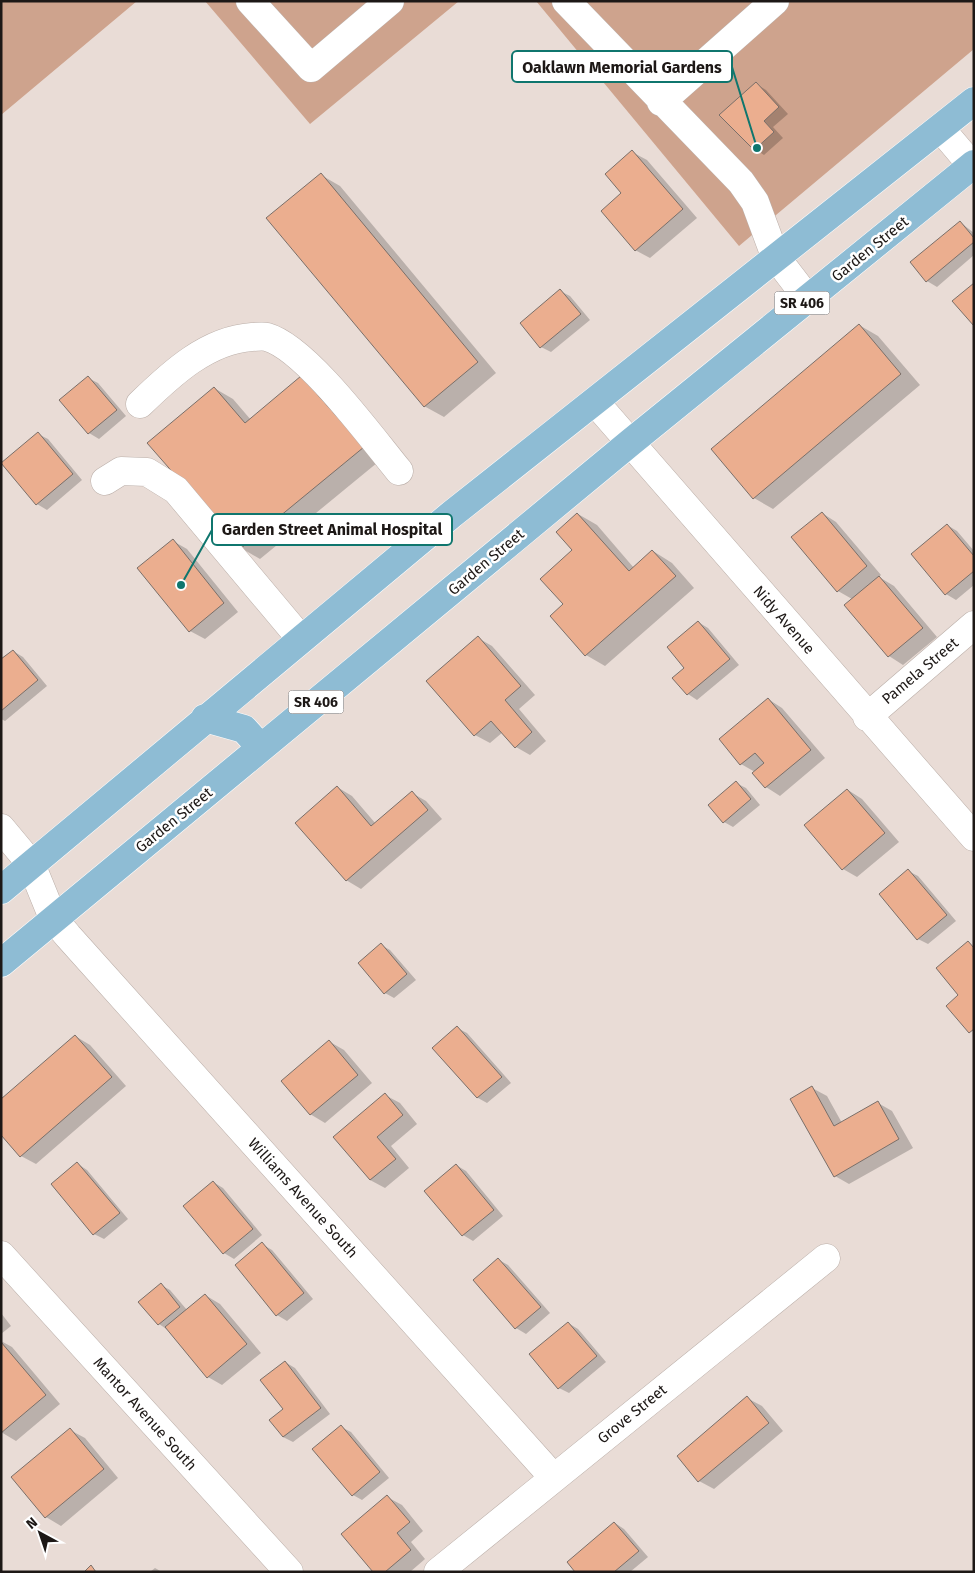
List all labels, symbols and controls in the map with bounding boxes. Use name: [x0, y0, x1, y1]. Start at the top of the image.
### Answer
callout: Oaklawn Memorial Gardens: [512, 51, 732, 82]
text: Oaklawn Memorial Gardens: [522, 58, 722, 77]
street label: Garden Street: [828, 212, 912, 285]
road number: SR 406: [774, 292, 830, 314]
callout: Garden Street Animal Hospital: [212, 514, 452, 545]
text: Garden Street Animal Hospital: [222, 520, 442, 539]
street label: Garden Street: [444, 525, 528, 599]
street label: Nidy Avenue: [749, 582, 819, 658]
street label: Pamela Street: [878, 633, 962, 708]
road number: SR 406: [288, 690, 344, 714]
street label: Garden Street: [132, 783, 216, 856]
street label: Williams Avenue South: [244, 1134, 362, 1262]
street label: Mantor Avenue South: [89, 1354, 201, 1474]
street label: Grove Street: [594, 1380, 671, 1447]
north arrow: [15, 1508, 65, 1558]
text: N: [23, 1514, 41, 1533]

